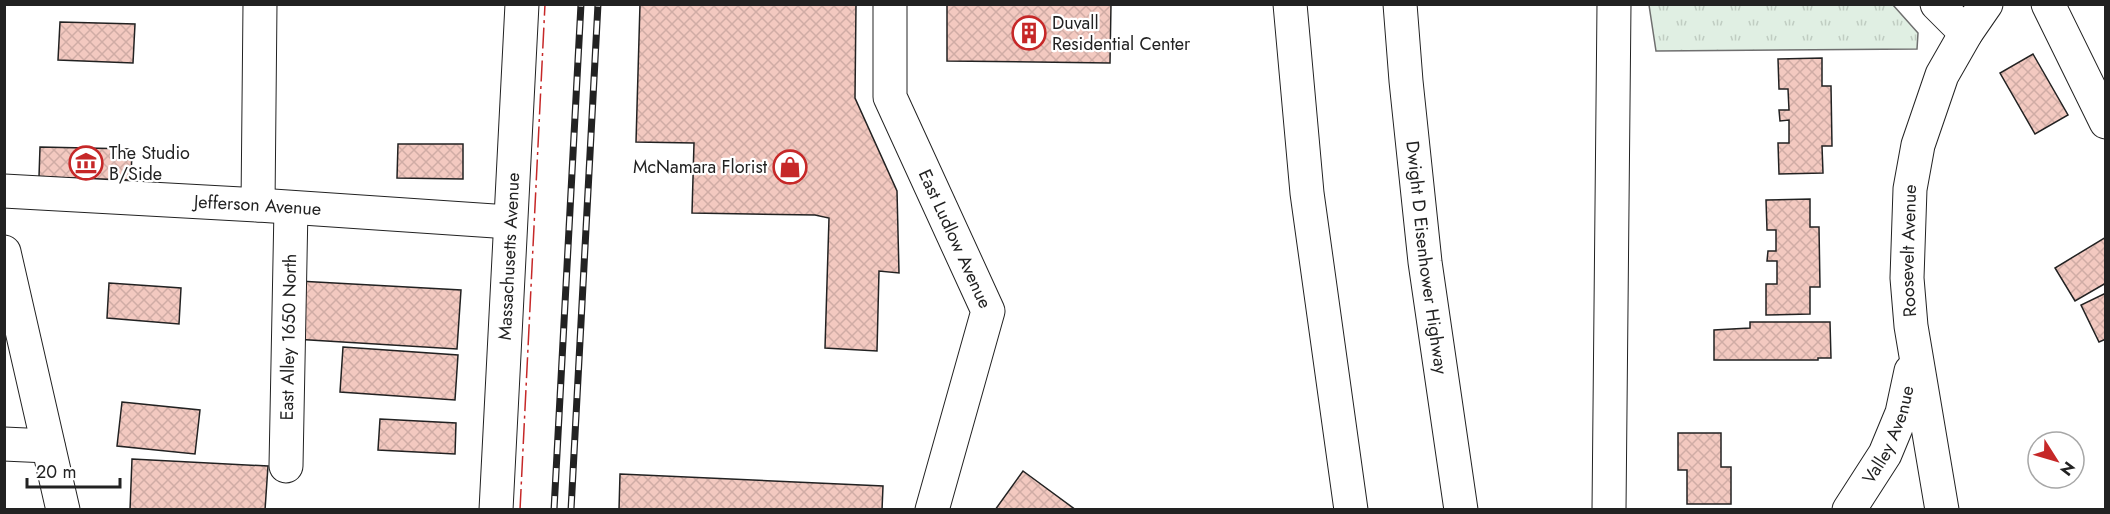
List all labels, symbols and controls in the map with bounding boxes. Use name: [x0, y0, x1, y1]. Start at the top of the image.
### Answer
place label: Duvall Residential Center: [1052, 10, 1191, 57]
building icon: Duvall Residential Center: [1011, 15, 1047, 51]
place label: The Studio B/Side: [109, 140, 190, 187]
street label: Dwight D Eisenhower Highway: [1399, 140, 1454, 376]
museum icon: The Studio B/Side: [68, 145, 104, 181]
shop icon: McNamara Florist: [772, 149, 808, 185]
place label: McNamara Florist: [633, 154, 768, 180]
street label: East Ludlow Avenue: [912, 165, 998, 313]
street label: Massachusetts Avenue: [492, 172, 526, 341]
street label: Roosevelt Avenue: [1894, 182, 1924, 318]
street label: Jefferson Avenue: [191, 188, 322, 222]
street label: East Alley 1650 North: [274, 253, 303, 421]
street label: Valley Avenue: [1856, 383, 1921, 489]
north arrow: [2026, 430, 2086, 490]
scale bar: [27, 451, 120, 489]
text: N: [2055, 457, 2081, 481]
text: 20 m: [36, 459, 76, 485]

